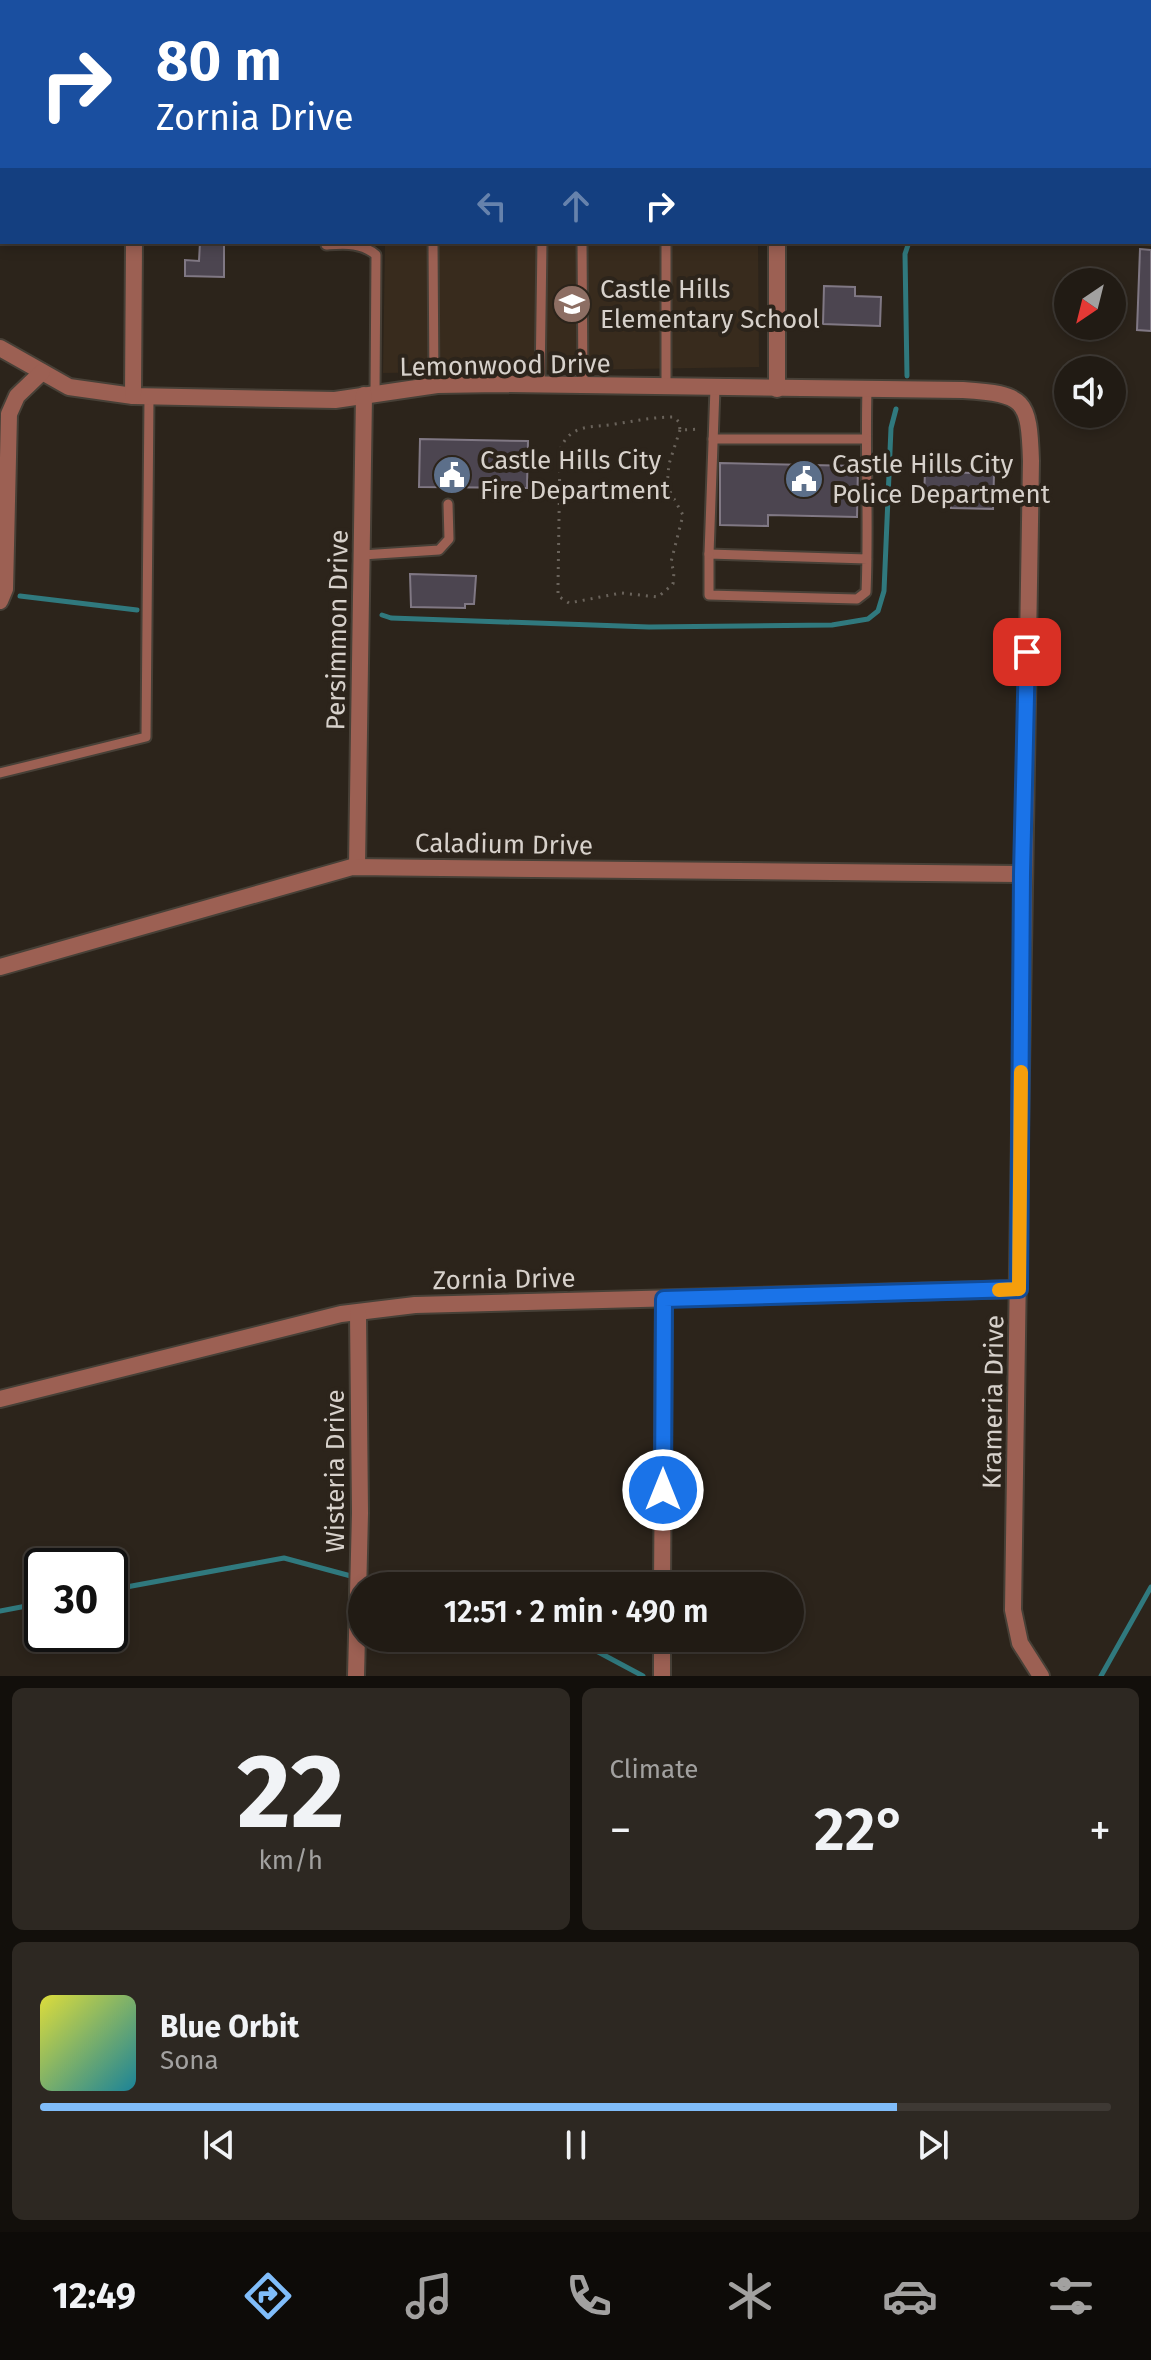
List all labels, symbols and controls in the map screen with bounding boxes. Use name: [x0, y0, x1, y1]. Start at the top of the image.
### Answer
text: 80 m: [156, 28, 282, 95]
icon: right: [24, 32, 128, 136]
text: Zornia Drive: [156, 96, 354, 140]
icon: left: [470, 184, 514, 228]
icon: ahead: [554, 184, 598, 228]
icon: right: [638, 184, 682, 228]
north arrow: [1054, 268, 1126, 340]
map controls: [1054, 268, 1126, 428]
place label: Castle Hills Elementary School: [600, 274, 820, 335]
school or university icon: Castle Hills Elementary School: [551, 283, 593, 325]
street label: Lemonwood Drive: [399, 348, 611, 383]
button: sound: [1054, 356, 1126, 428]
place label: Castle Hills City Fire Department: [480, 445, 671, 506]
place label: Castle Hills City Police Department: [832, 449, 1051, 510]
public building icon: Castle Hills City Fire Department: [431, 454, 473, 496]
public building icon: Castle Hills City Police Department: [783, 458, 825, 500]
street label: Persimmon Drive: [320, 530, 355, 730]
pin: [993, 618, 1061, 686]
icon: arrive: [1005, 630, 1049, 674]
street label: Caladium Drive: [415, 827, 593, 862]
street label: Zornia Drive: [432, 1263, 576, 1296]
street label: Krameria Drive: [976, 1315, 1011, 1489]
street label: Wisteria Drive: [320, 1389, 351, 1553]
position arrow: [621, 1448, 705, 1532]
speed limit sign: 30: [24, 1548, 128, 1652]
text: 12:51 · 2 min · 490 m: [444, 1594, 708, 1630]
text: 22: [237, 1730, 345, 1855]
text: Climate: [610, 1754, 698, 1785]
text: 22°: [814, 1794, 907, 1866]
text: −: [610, 1804, 632, 1857]
text: +: [1089, 1804, 1111, 1857]
text: km/h: [259, 1845, 323, 1876]
text: Blue Orbit: [160, 2009, 299, 2045]
text: Sona: [160, 2045, 219, 2076]
icon: previous: [197, 2123, 241, 2167]
icon: pause: [554, 2123, 598, 2167]
icon: next: [911, 2123, 955, 2167]
icon: directions: [240, 2268, 296, 2324]
icon: music: [401, 2268, 457, 2324]
icon: phone: [561, 2268, 617, 2324]
icon: climate: [722, 2268, 778, 2324]
icon: car: [882, 2268, 938, 2324]
icon: filters: [1043, 2268, 1099, 2324]
text: 12:49: [52, 2274, 136, 2318]

